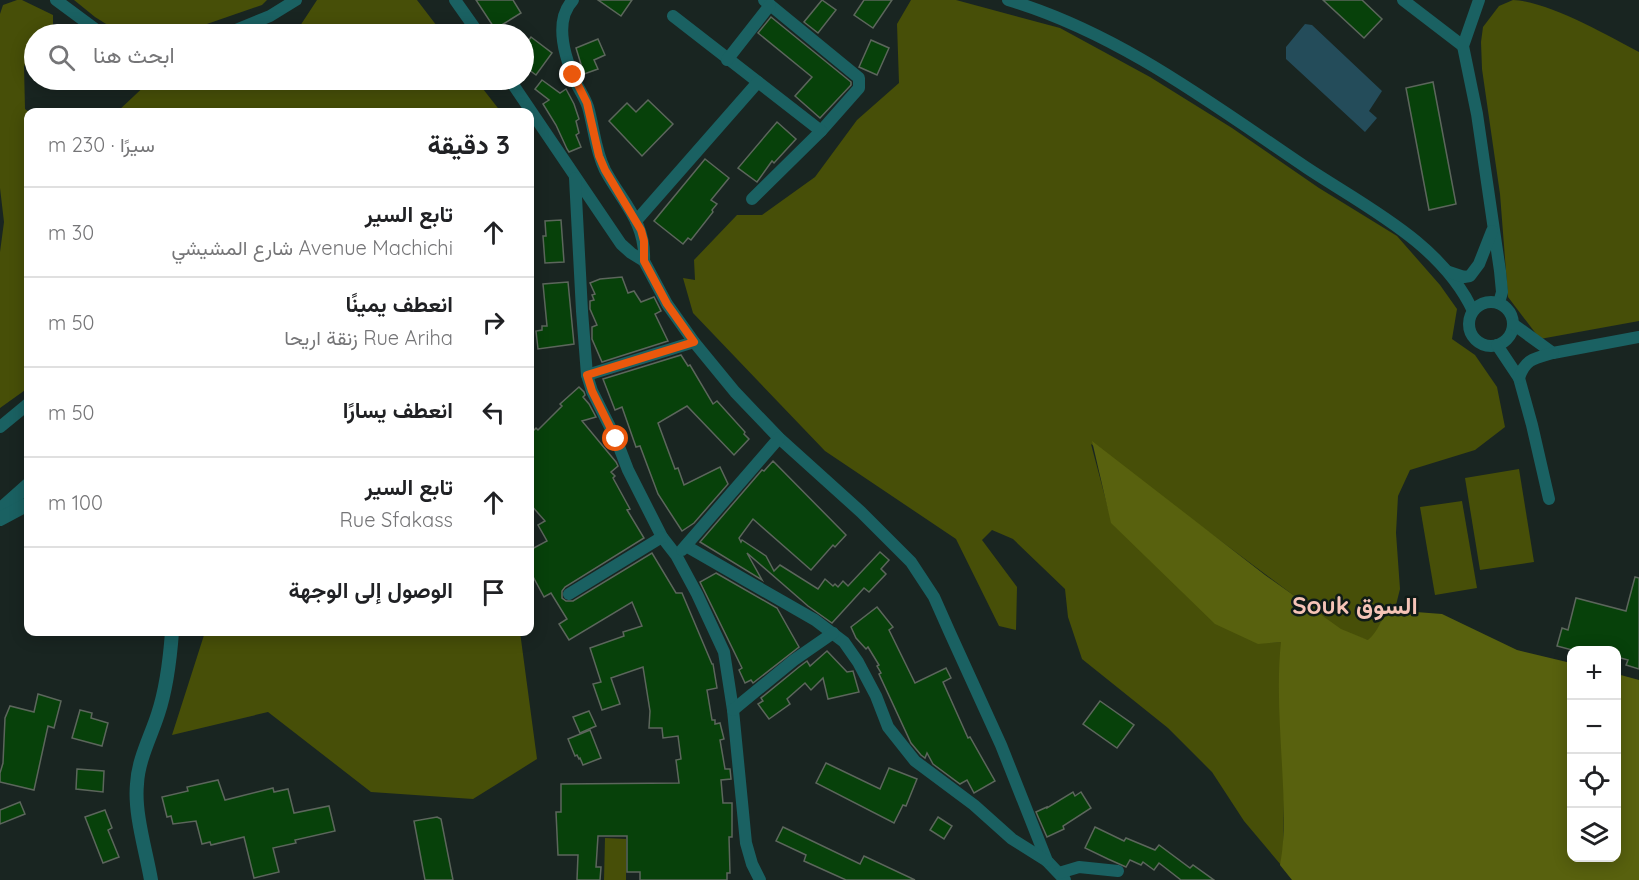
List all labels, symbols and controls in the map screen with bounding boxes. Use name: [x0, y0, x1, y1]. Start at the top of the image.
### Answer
search box: [24, 24, 534, 90]
icon: search: [45, 41, 78, 74]
text: ابحث هنا: [93, 41, 175, 69]
route end: [559, 61, 585, 87]
text: 3 دقيقة: [427, 128, 510, 161]
text: سيرًا · 230 m: [48, 132, 155, 157]
text: تابع السير: [365, 200, 453, 228]
icon: ahead: [477, 216, 510, 249]
text: 30 m: [48, 220, 94, 245]
text: Avenue Machichi شارع المشيشي: [171, 235, 453, 260]
text: انعطف يمينًا: [345, 290, 453, 318]
icon: right: [477, 306, 510, 339]
text: 50 m: [48, 310, 95, 335]
text: Rue Ariha زنقة اريحا: [284, 325, 453, 350]
text: انعطف يسارًا: [343, 396, 453, 424]
icon: left: [477, 396, 510, 429]
text: 50 m: [48, 400, 95, 425]
route start: [602, 425, 628, 451]
text: تابع السير: [365, 473, 453, 501]
icon: ahead: [477, 486, 510, 519]
text: 100 m: [48, 490, 103, 515]
text: Rue Sfakass: [340, 507, 453, 532]
text: الوصول إلى الوجهة: [289, 576, 453, 604]
icon: arrive: [477, 576, 510, 609]
district label: Souk السوق: [1292, 590, 1418, 621]
map controls: [1567, 646, 1621, 862]
button: +: [1567, 646, 1621, 700]
button: −: [1567, 700, 1621, 754]
button: locate: [1567, 754, 1621, 808]
button: layers: [1567, 808, 1621, 862]

